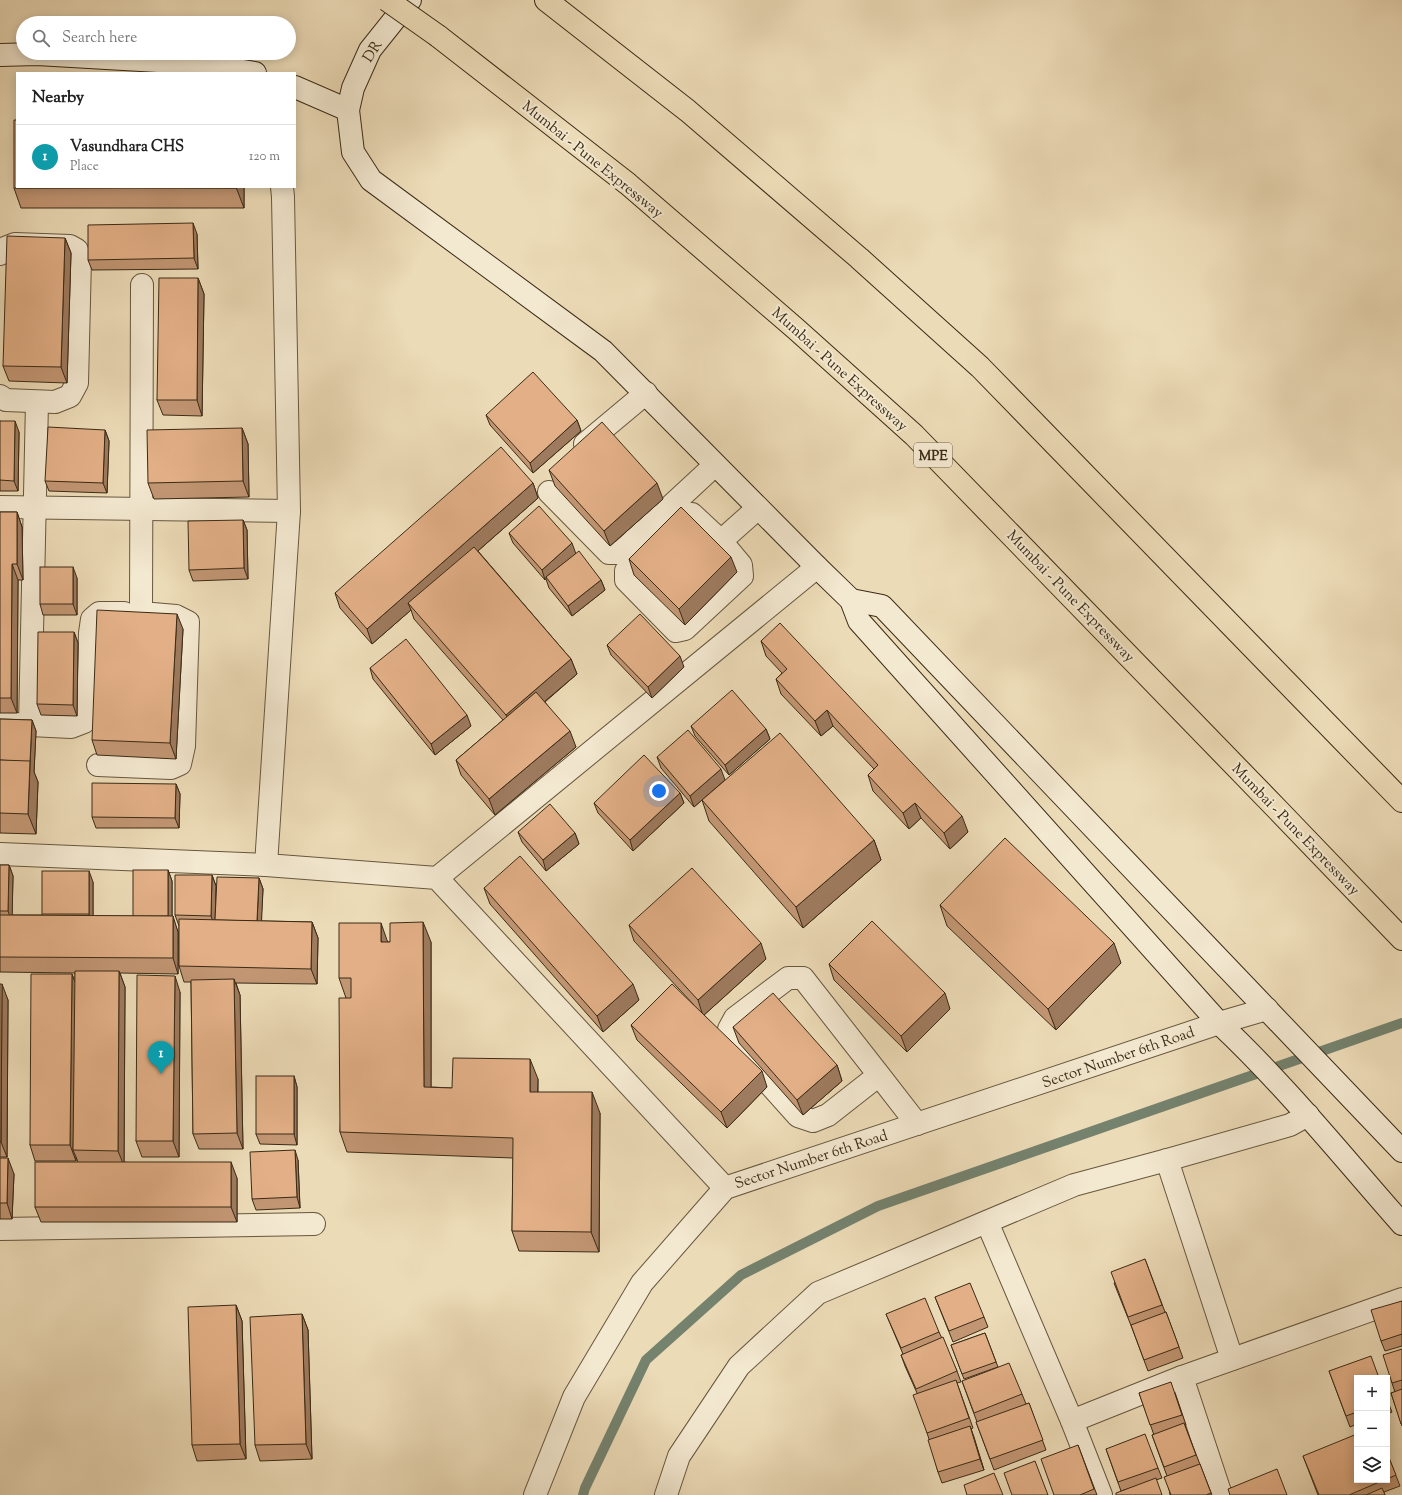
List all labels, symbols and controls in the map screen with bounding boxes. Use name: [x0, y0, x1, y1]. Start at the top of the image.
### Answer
search box: [16, 16, 296, 60]
icon: search: [30, 27, 52, 49]
text: Search here: [62, 28, 137, 49]
street label: DR: [358, 36, 388, 67]
text: Nearby: [32, 86, 84, 110]
street label: Mumbai - Pune Expressway: [517, 97, 668, 224]
text: Vasundhara CHS: [70, 137, 184, 158]
text: 1: [43, 148, 47, 166]
text: 120 m: [249, 148, 280, 166]
text: Place: [70, 158, 99, 176]
street label: Mumbai - Pune Expressway: [766, 303, 912, 437]
road number: MPE: [914, 443, 952, 467]
street label: Mumbai - Pune Expressway: [1001, 526, 1139, 668]
street label: Mumbai - Pune Expressway: [1226, 759, 1364, 901]
your location: [649, 781, 669, 801]
street label: Sector Number 6th Road: [1040, 1022, 1198, 1094]
pin: 1: [148, 1041, 174, 1074]
street label: Sector Number 6th Road: [732, 1126, 891, 1195]
map controls: [1354, 1375, 1390, 1483]
button: +: [1354, 1375, 1390, 1411]
button: −: [1354, 1411, 1390, 1447]
button: layers: [1354, 1447, 1390, 1483]

